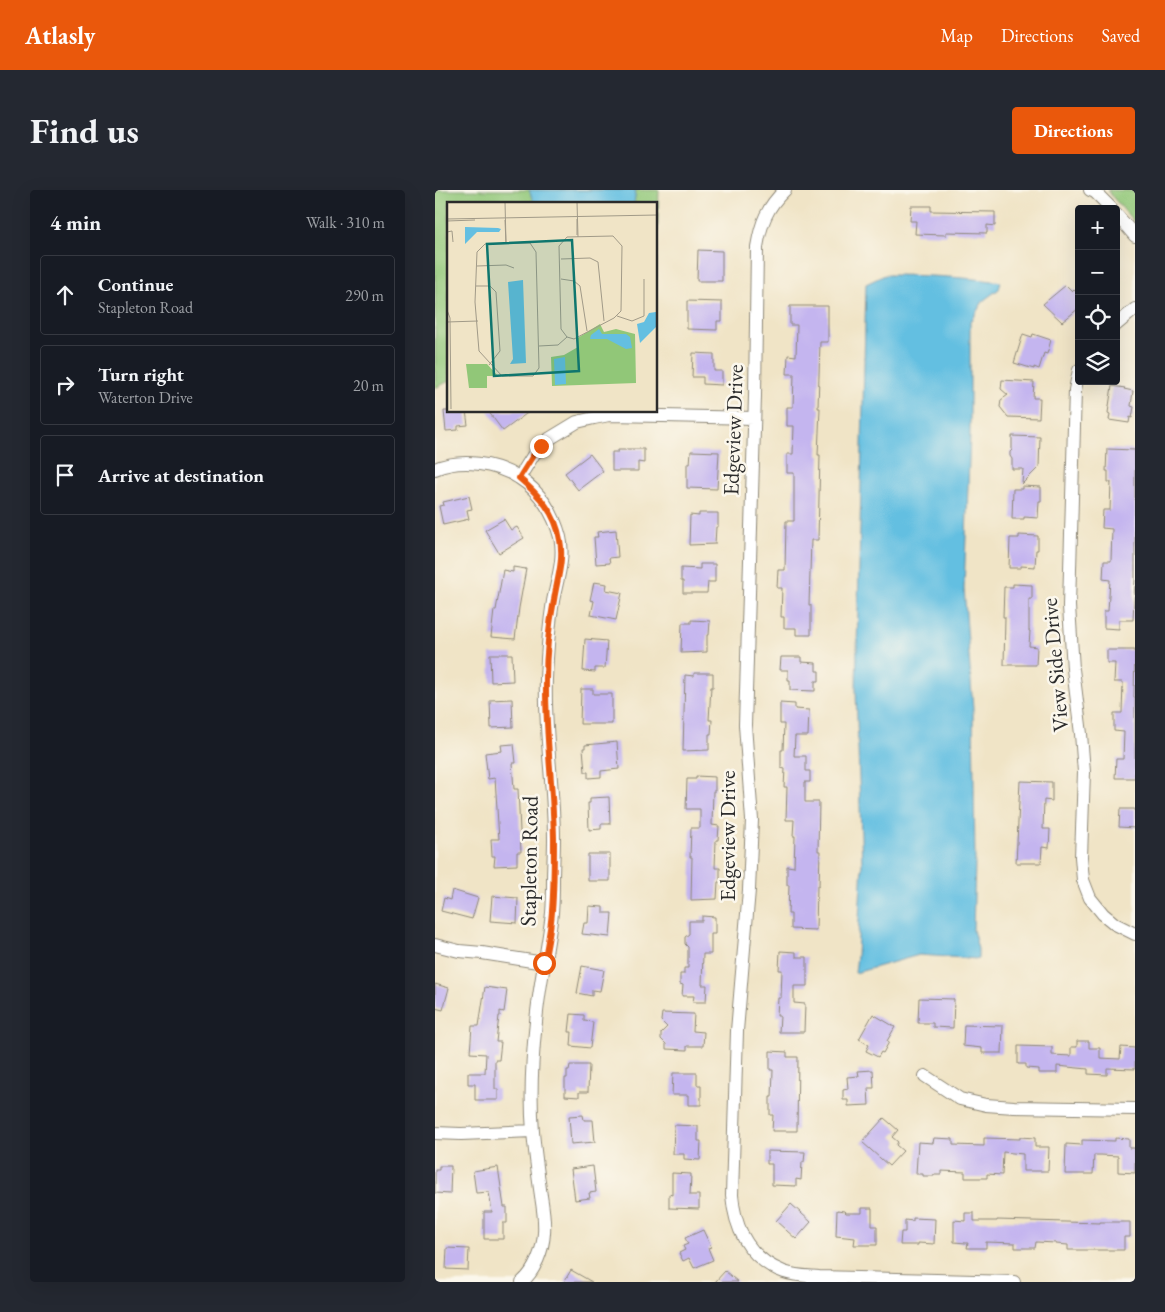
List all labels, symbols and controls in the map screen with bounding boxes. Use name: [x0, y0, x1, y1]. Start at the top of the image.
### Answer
text: Atlasly: [25, 20, 95, 51]
text: Map: [941, 24, 973, 47]
text: Directions: [1001, 24, 1073, 47]
text: Saved: [1101, 24, 1140, 47]
button: Directions: [1012, 107, 1135, 154]
text: Find us: [30, 108, 139, 153]
inset map: [447, 202, 657, 412]
map controls: [1075, 205, 1120, 385]
button: +: [1075, 205, 1120, 250]
text: 4 min: [50, 209, 101, 236]
text: Walk · 310 m: [306, 212, 385, 233]
button: −: [1075, 250, 1120, 295]
text: Continue: [98, 272, 173, 297]
icon: ahead: [51, 281, 79, 309]
text: 290 m: [345, 285, 384, 306]
button: locate: [1075, 295, 1120, 340]
text: Stapleton Road: [98, 297, 193, 318]
button: layers: [1075, 340, 1120, 385]
text: Turn right: [98, 362, 184, 387]
street label: Edgeview Drive: [716, 364, 750, 496]
icon: right: [51, 371, 79, 399]
text: 20 m: [353, 375, 384, 396]
text: Waterton Drive: [98, 387, 193, 408]
route end: [530, 435, 553, 458]
icon: arrive: [51, 461, 79, 489]
text: Arrive at destination: [98, 463, 264, 488]
street label: View Side Drive: [1035, 596, 1075, 733]
street label: Edgeview Drive: [713, 770, 742, 902]
street label: Stapleton Road: [513, 795, 545, 927]
route start: [533, 952, 556, 975]

